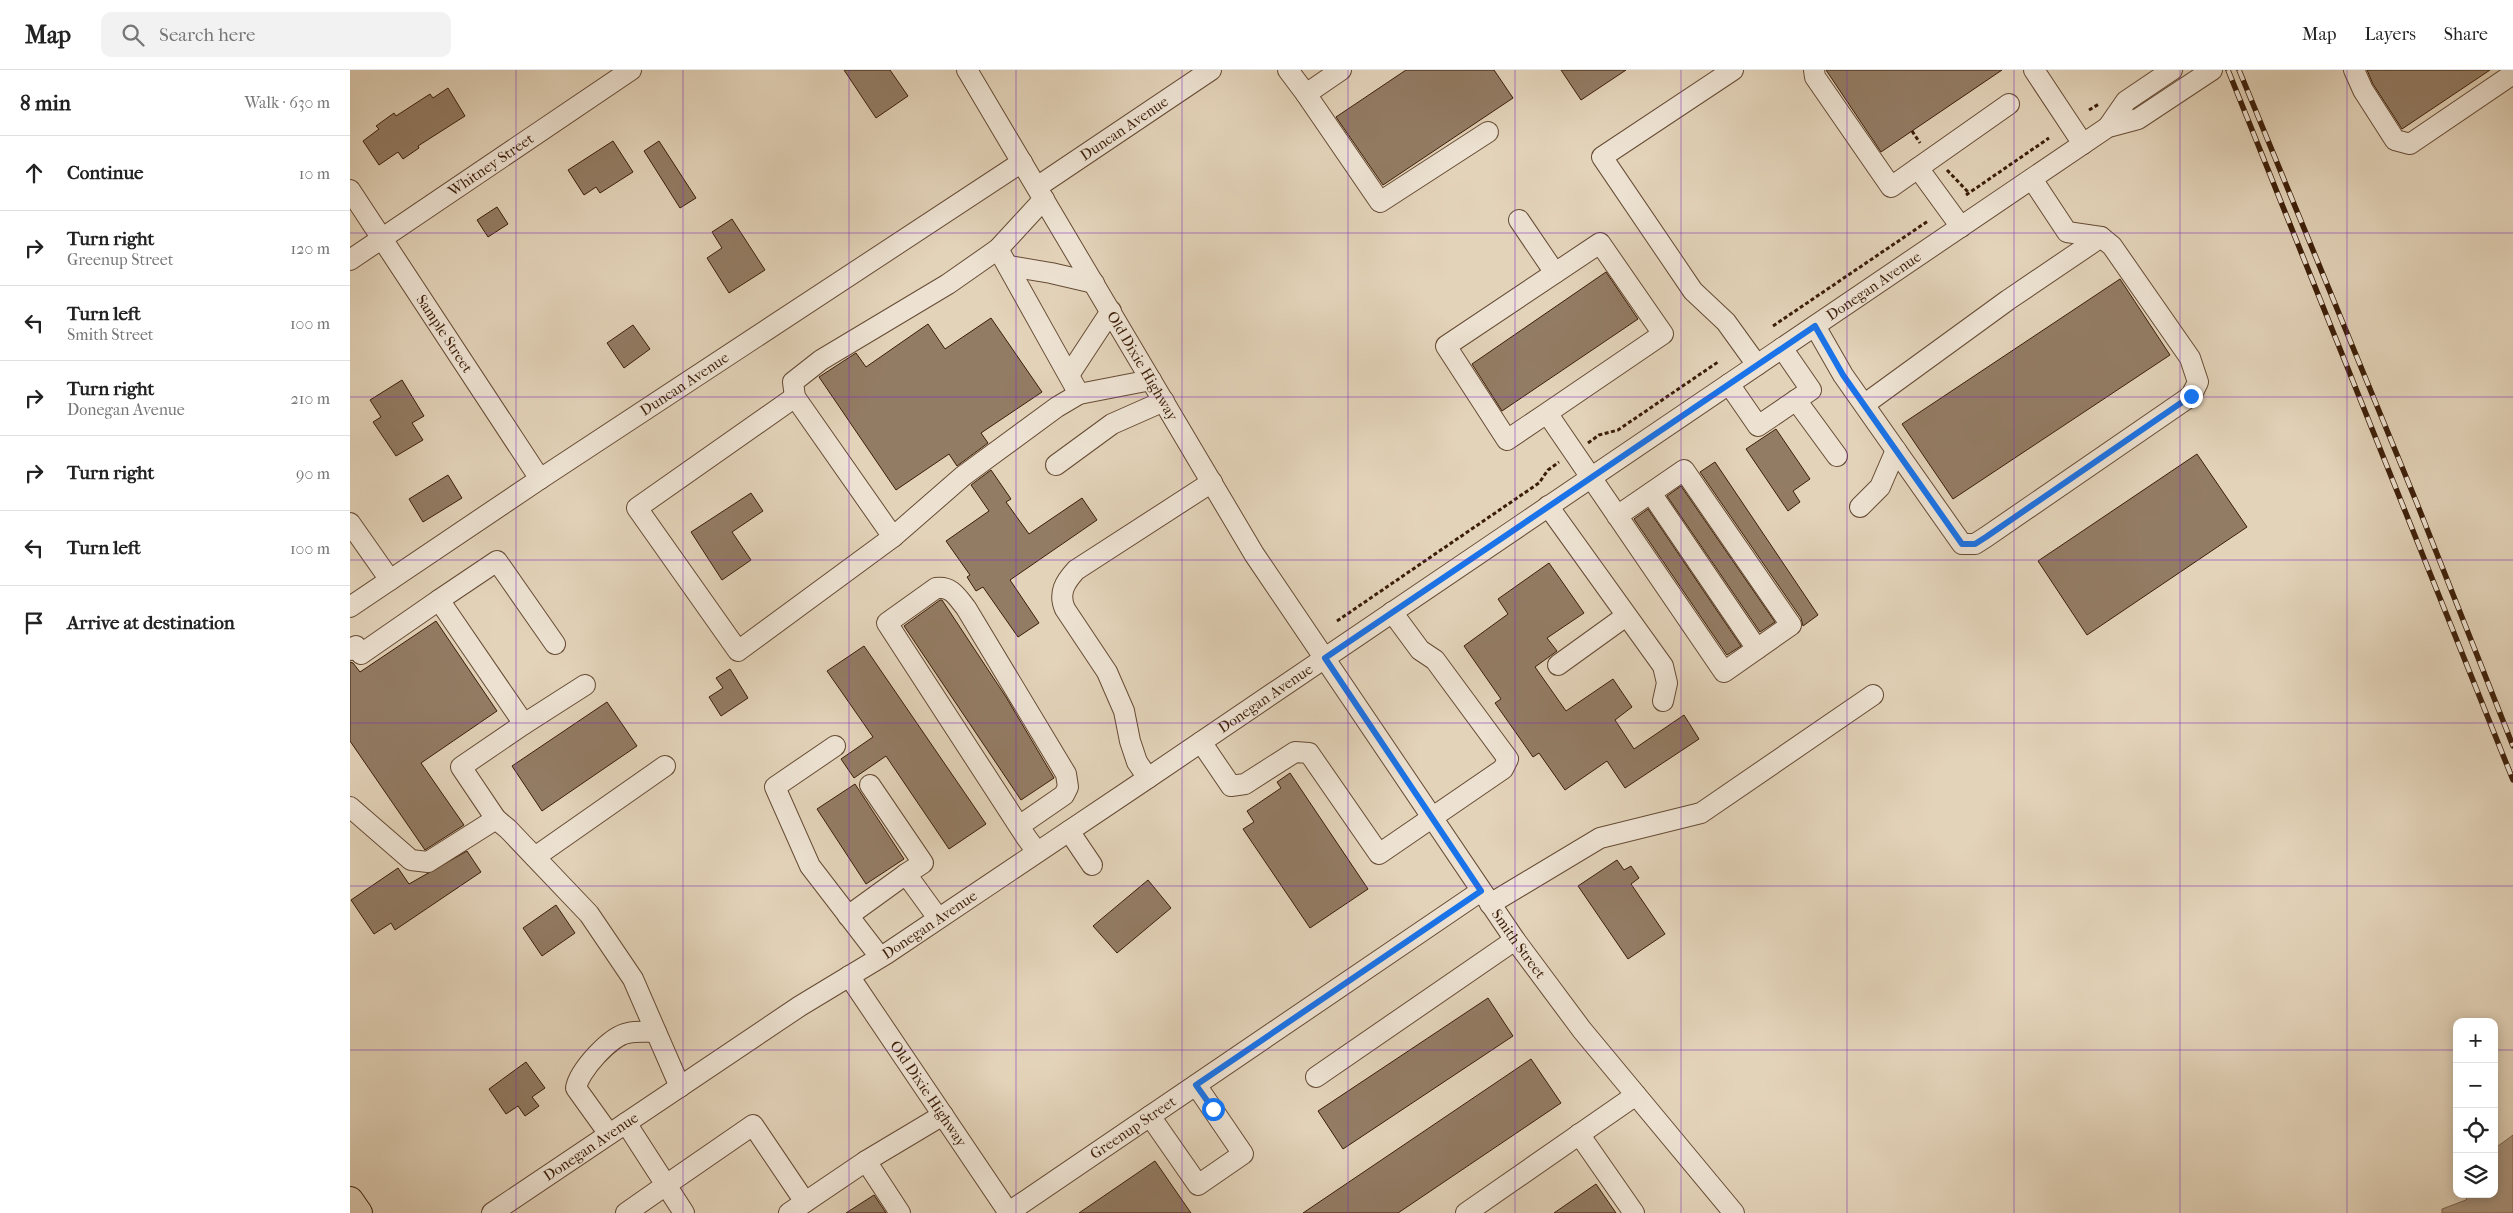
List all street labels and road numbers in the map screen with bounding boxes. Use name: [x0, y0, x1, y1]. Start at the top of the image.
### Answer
street label: Duncan Avenue: [1077, 92, 1172, 164]
street label: Whitney Street: [444, 129, 538, 201]
street label: Donegan Avenue: [1823, 247, 1925, 324]
street label: Sample Street: [412, 291, 477, 377]
street label: Old Dixie Highway: [1103, 308, 1182, 425]
street label: Duncan Avenue: [637, 348, 733, 420]
street label: Donegan Avenue: [1215, 660, 1317, 737]
street label: Donegan Avenue: [879, 886, 981, 963]
street label: Smith Street: [1488, 906, 1550, 983]
street label: Old Dixie Highway: [886, 1037, 971, 1151]
street label: Greenup Street: [1087, 1092, 1180, 1163]
street label: Donegan Avenue: [540, 1108, 642, 1185]

